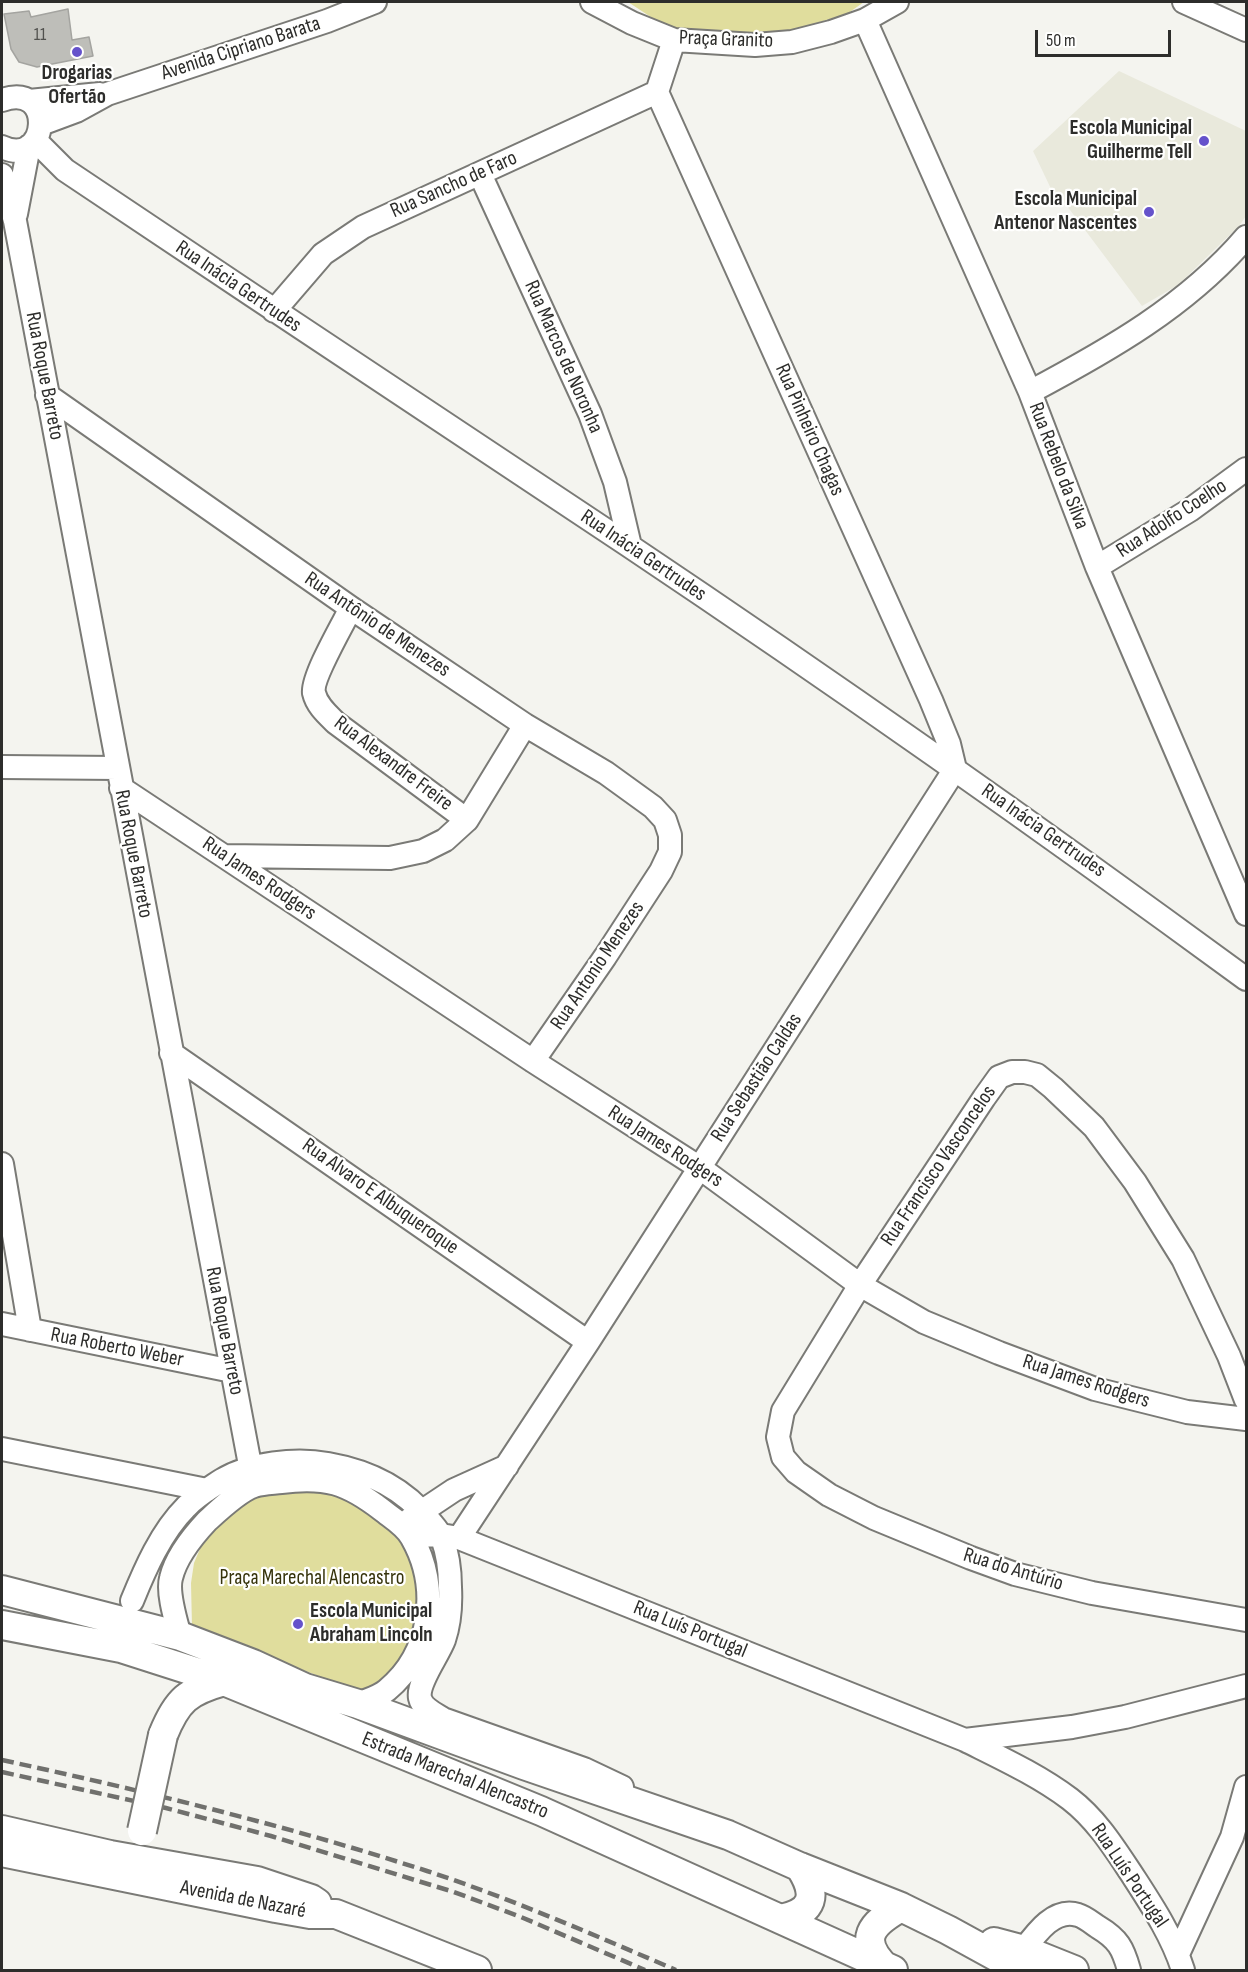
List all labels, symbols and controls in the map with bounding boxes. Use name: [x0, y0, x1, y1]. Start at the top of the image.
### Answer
street label: Avenida Cipriano Barata: [158, 11, 324, 87]
scale bar: [1038, 18, 1174, 56]
house number: 11: [34, 24, 46, 46]
street label: Praça Granito: [678, 26, 774, 54]
text: 50 m: [1046, 30, 1076, 51]
marker: Drogarias Ofertão: [70, 45, 84, 59]
place label: Drogarias Ofertão: [42, 61, 112, 111]
place label: Escola Municipal Guilherme Tell: [1070, 116, 1192, 166]
marker: Escola Municipal Guilherme Tell: [1197, 134, 1211, 148]
street label: Rua Sancho de Faro: [387, 146, 521, 224]
place label: Escola Municipal Antenor Nascentes: [994, 187, 1137, 237]
marker: Escola Municipal Antenor Nascentes: [1142, 205, 1156, 219]
street label: Rua Inácia Gertrudes: [170, 236, 306, 338]
street label: Rua Marcos de Noronha: [518, 277, 608, 437]
street label: Rua Roque Barreto: [19, 310, 69, 442]
street label: Rua Pinheiro Chagas: [769, 360, 849, 500]
street label: Rua Rebelo da Silva: [1022, 399, 1094, 533]
street label: Rua Adolfo Coelho: [1112, 474, 1232, 564]
street label: Rua Inácia Gertrudes: [575, 505, 711, 607]
street label: Rua Antônio de Menezes: [299, 567, 455, 683]
street label: Rua Alexandre Freire: [329, 711, 457, 817]
street label: Rua Inácia Gertrudes: [976, 779, 1110, 883]
street label: Rua Roque Barreto: [108, 788, 158, 920]
street label: Rua James Rodgers: [197, 832, 321, 926]
street label: Rua Antonio Menezes: [546, 897, 650, 1035]
street label: Rua Sebastião Caldas: [706, 1009, 808, 1147]
street label: Rua Francisco Vasconcelos: [876, 1081, 1002, 1251]
street label: Rua James Rodgers: [603, 1100, 727, 1194]
street label: Rua Alvaro E Albuqueroque: [297, 1133, 463, 1261]
street label: Rua Roque Barreto: [199, 1265, 249, 1397]
street label: Rua Roberto Weber: [48, 1323, 186, 1373]
street label: Rua James Rodgers: [1019, 1350, 1153, 1414]
street label: Rua do Antúrio: [960, 1543, 1066, 1597]
park label: Praça Marechal Alencastro: [220, 1566, 404, 1592]
street label: Rua Luís Portugal: [629, 1596, 751, 1664]
place label: Escola Municipal Abraham Lincoln: [310, 1599, 433, 1649]
marker: Escola Municipal Abraham Lincoln: [291, 1617, 305, 1631]
street label: Estrada Marechal Alencastro: [358, 1727, 552, 1825]
street label: Rua Luís Portugal: [1085, 1819, 1173, 1933]
street label: Avenida de Nazaré: [178, 1875, 308, 1925]

